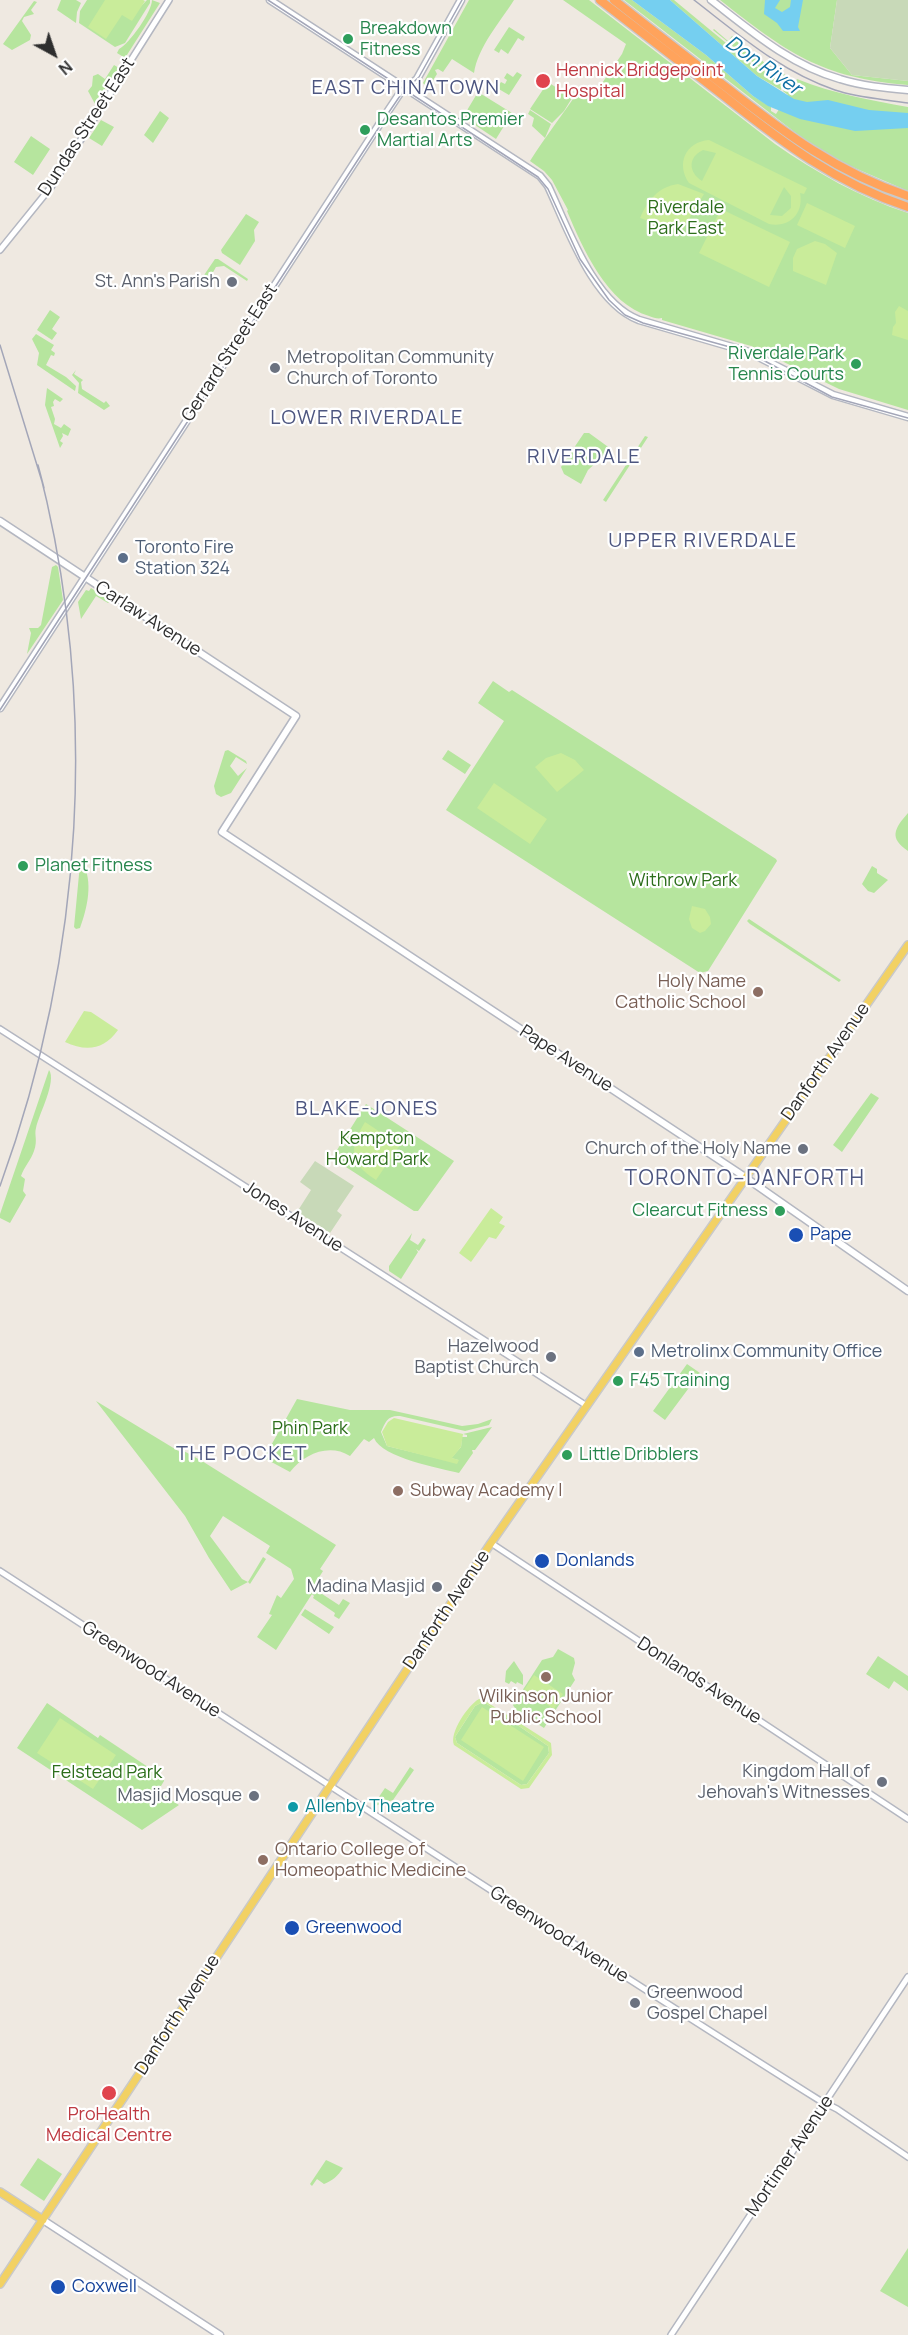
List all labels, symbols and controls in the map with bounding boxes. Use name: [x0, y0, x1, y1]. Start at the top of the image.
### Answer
place label: Breakdown Fitness: [360, 18, 452, 60]
north arrow: [24, 24, 84, 84]
water label: Don River: [720, 31, 806, 101]
marker: Breakdown Fitness: [341, 32, 355, 46]
street label: Dundas Street East: [34, 54, 140, 200]
text: N: [54, 56, 77, 80]
place label: Hennick Bridgepoint Hospital: [556, 60, 723, 103]
marker: Hennick Bridgepoint Hospital: [534, 72, 552, 90]
district label: EAST CHINATOWN: [312, 76, 500, 100]
place label: Desantos Premier Martial Arts: [377, 109, 524, 152]
marker: Desantos Premier Martial Arts: [358, 123, 372, 137]
park label: Riverdale Park East: [648, 197, 724, 240]
place label: St. Ann's Parish: [95, 271, 220, 293]
marker: St. Ann's Parish: [225, 275, 239, 289]
street label: Gerrard Street East: [177, 280, 283, 426]
place label: Riverdale Park Tennis Courts: [728, 343, 844, 386]
place label: Metropolitan Community Church of Toronto: [287, 347, 494, 389]
marker: Riverdale Park Tennis Courts: [849, 357, 863, 371]
marker: Metropolitan Community Church of Toronto: [268, 361, 282, 375]
district label: LOWER RIVERDALE: [270, 406, 464, 430]
district label: RIVERDALE: [527, 445, 641, 469]
district label: UPPER RIVERDALE: [608, 529, 798, 553]
place label: Toronto Fire Station 324: [135, 537, 234, 580]
marker: Toronto Fire Station 324: [116, 551, 130, 565]
street label: Carlaw Avenue: [91, 577, 205, 661]
place label: Planet Fitness: [35, 855, 153, 877]
marker: Planet Fitness: [16, 859, 30, 873]
park label: Withrow Park: [629, 870, 737, 892]
place label: Holy Name Catholic School: [615, 971, 746, 1014]
marker: Holy Name Catholic School: [751, 985, 765, 999]
street label: Danforth Avenue: [777, 999, 875, 1125]
street label: Pape Avenue: [515, 1021, 617, 1097]
district label: BLAKE-JONES: [295, 1097, 439, 1121]
park label: Kempton Howard Park: [326, 1128, 428, 1170]
place label: Church of the Holy Name: [585, 1138, 791, 1160]
marker: Church of the Holy Name: [796, 1142, 810, 1156]
district label: TORONTO–DANFORTH: [625, 1166, 865, 1192]
street label: Jones Avenue: [239, 1177, 347, 1257]
place label: Clearcut Fitness: [632, 1200, 768, 1222]
marker: Clearcut Fitness: [773, 1204, 787, 1218]
place label: Pape: [810, 1224, 852, 1246]
marker: Pape: [787, 1226, 805, 1244]
place label: Hazelwood Baptist Church: [414, 1336, 539, 1378]
place label: Metrolinx Community Office: [651, 1341, 882, 1363]
marker: Metrolinx Community Office: [632, 1345, 646, 1359]
marker: Hazelwood Baptist Church: [544, 1350, 558, 1364]
place label: F45 Training: [630, 1370, 730, 1392]
marker: F45 Training: [611, 1374, 625, 1388]
park label: Phin Park: [272, 1418, 348, 1440]
district label: THE POCKET: [176, 1442, 308, 1466]
place label: Little Dribblers: [579, 1444, 698, 1466]
marker: Little Dribblers: [560, 1448, 574, 1462]
place label: Subway Academy I: [410, 1480, 562, 1502]
marker: Subway Academy I: [391, 1484, 405, 1498]
street label: Danforth Avenue: [399, 1546, 495, 1674]
place label: Donlands: [556, 1550, 634, 1572]
marker: Donlands: [533, 1552, 551, 1570]
place label: Madina Masjid: [307, 1576, 425, 1598]
marker: Madina Masjid: [430, 1580, 444, 1594]
street label: Greenwood Avenue: [78, 1617, 224, 1723]
street label: Donlands Avenue: [633, 1633, 765, 1729]
marker: Wilkinson Junior Public School: [539, 1670, 553, 1684]
place label: Wilkinson Junior Public School: [479, 1686, 613, 1728]
place label: Kingdom Hall of Jehovah's Witnesses: [698, 1761, 870, 1804]
park label: Felstead Park: [52, 1762, 162, 1784]
marker: Kingdom Hall of Jehovah's Witnesses: [875, 1775, 889, 1789]
place label: Masjid Mosque: [117, 1785, 242, 1807]
marker: Masjid Mosque: [247, 1789, 261, 1803]
place label: Allenby Theatre: [305, 1796, 435, 1818]
marker: Allenby Theatre: [286, 1800, 300, 1814]
place label: Ontario College of Homeopathic Medicine: [275, 1839, 466, 1882]
marker: Ontario College of Homeopathic Medicine: [256, 1853, 270, 1867]
street label: Greenwood Avenue: [486, 1882, 632, 1988]
place label: Greenwood: [306, 1917, 402, 1939]
marker: Greenwood: [283, 1919, 301, 1937]
street label: Danforth Avenue: [131, 1951, 225, 2079]
place label: Greenwood Gospel Chapel: [647, 1982, 768, 2024]
marker: Greenwood Gospel Chapel: [628, 1996, 642, 2010]
marker: ProHealth Medical Centre: [100, 2084, 118, 2102]
street label: Mortimer Avenue: [742, 2091, 838, 2221]
place label: ProHealth Medical Centre: [46, 2104, 172, 2146]
place label: Coxwell: [72, 2276, 137, 2298]
marker: Coxwell: [49, 2278, 67, 2296]

